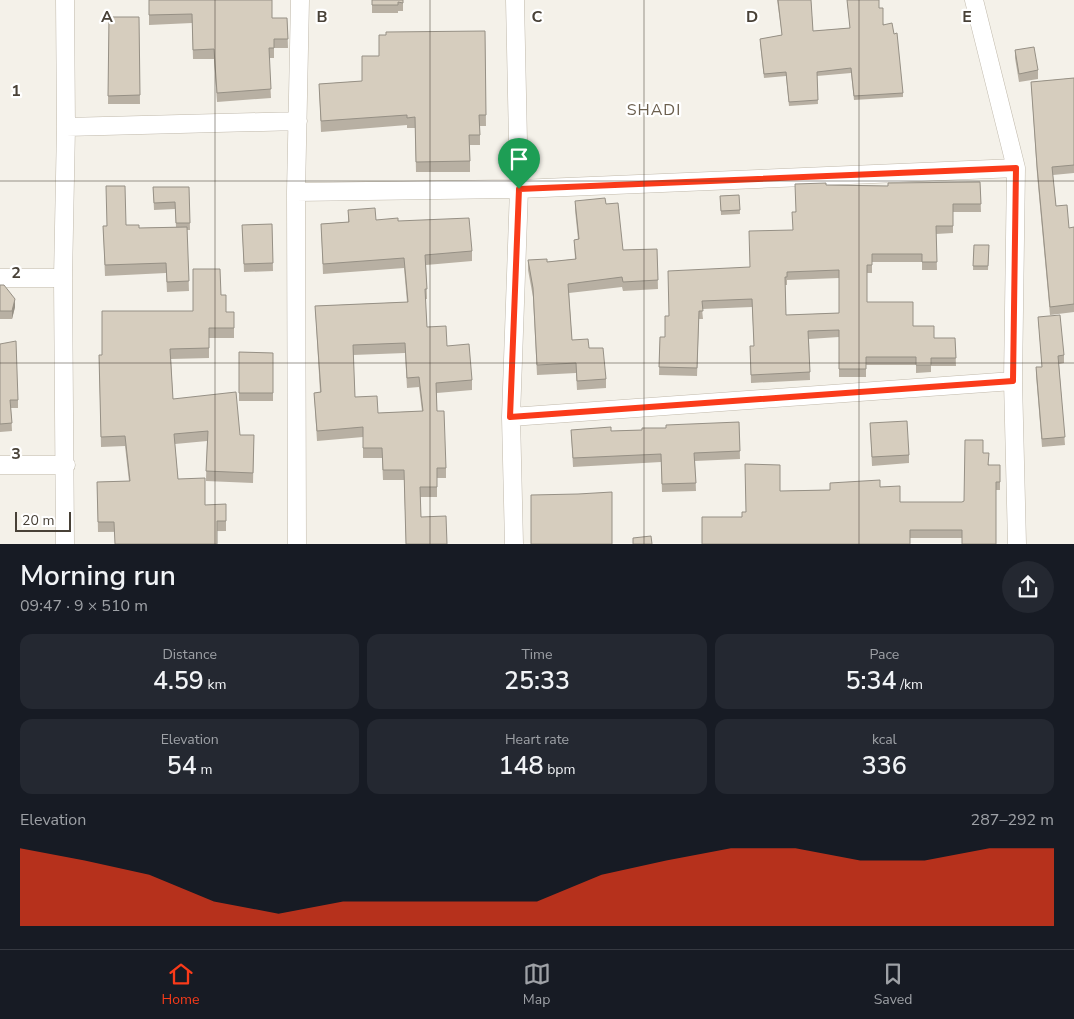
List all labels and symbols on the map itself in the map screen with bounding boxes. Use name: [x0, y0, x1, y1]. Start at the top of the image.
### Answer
text: A: [101, 6, 113, 28]
text: B: [316, 6, 328, 28]
text: C: [532, 6, 543, 28]
text: D: [746, 6, 758, 28]
text: E: [962, 6, 972, 28]
text: 1: [11, 80, 21, 102]
district label: SHADI: [627, 99, 681, 121]
pin: [498, 138, 540, 189]
text: 2: [11, 262, 21, 284]
text: 3: [11, 443, 21, 465]
scale bar: [15, 509, 71, 532]

